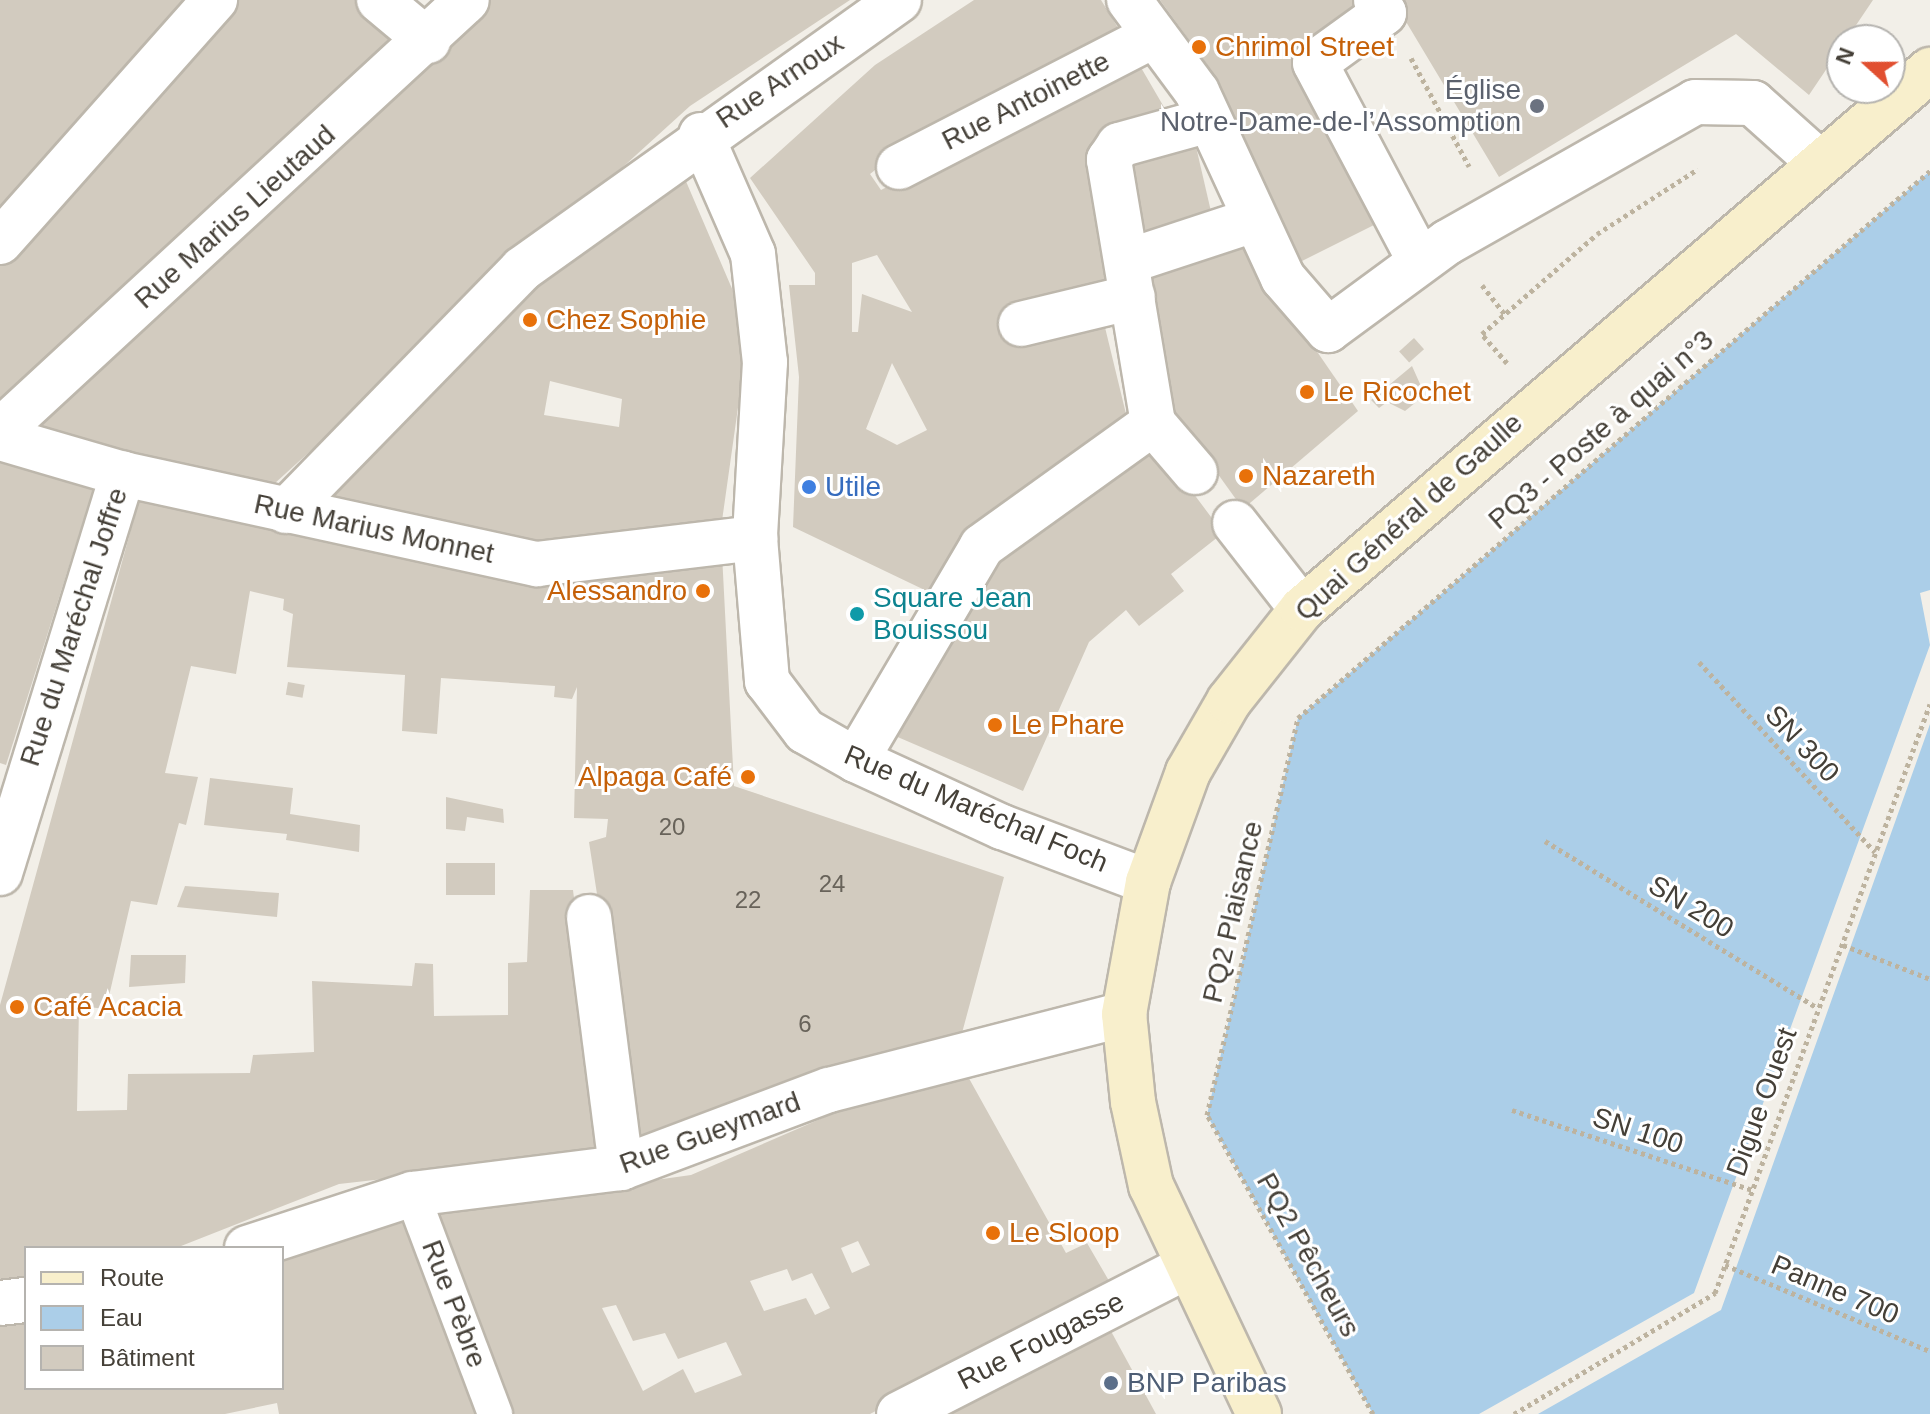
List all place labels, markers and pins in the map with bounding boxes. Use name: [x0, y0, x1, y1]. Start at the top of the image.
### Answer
place label: Chrimol Street: [1215, 30, 1394, 64]
marker: Chrimol Street: [1190, 38, 1208, 56]
place label: Église Notre-Dame-de-l’Assomption: [1160, 73, 1521, 139]
marker: Église Notre-Dame-de-l’Assomption: [1528, 97, 1546, 115]
place label: Chez Sophie: [546, 303, 706, 337]
marker: Chez Sophie: [521, 311, 539, 329]
place label: Le Ricochet: [1323, 375, 1471, 409]
marker: Le Ricochet: [1298, 383, 1316, 401]
place label: Nazareth: [1262, 459, 1376, 493]
marker: Nazareth: [1237, 467, 1255, 485]
place label: Utile: [825, 470, 881, 504]
marker: Utile: [800, 478, 818, 496]
place label: Alessandro: [547, 574, 687, 608]
place label: Square Jean Bouissou: [873, 581, 1032, 647]
marker: Alessandro: [694, 582, 712, 600]
marker: Square Jean Bouissou: [848, 605, 866, 623]
place label: Le Phare: [1011, 708, 1125, 742]
marker: Le Phare: [986, 716, 1004, 734]
place label: Alpaga Café: [578, 760, 732, 794]
marker: Alpaga Café: [739, 768, 757, 786]
place label: Café Acacia: [33, 990, 184, 1024]
marker: Café Acacia: [8, 998, 26, 1016]
place label: Le Sloop: [1009, 1216, 1120, 1250]
marker: Le Sloop: [984, 1224, 1002, 1242]
place label: BNP Paribas: [1127, 1366, 1287, 1400]
marker: BNP Paribas: [1102, 1374, 1120, 1392]

